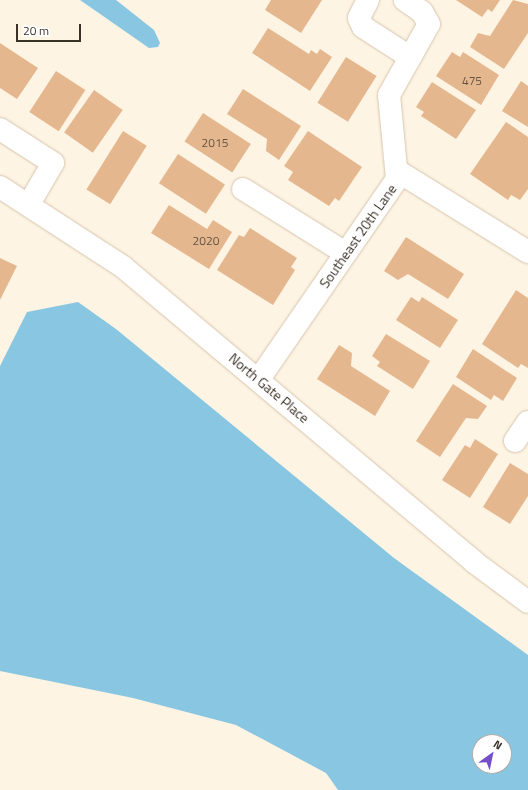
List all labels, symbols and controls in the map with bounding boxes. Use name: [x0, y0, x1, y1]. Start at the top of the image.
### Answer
scale bar: [18, 16, 83, 42]
text: 20 m: [23, 21, 49, 40]
house number: 475: [462, 74, 482, 88]
house number: 2015: [202, 136, 228, 150]
street label: Southeast 20th Lane: [316, 181, 400, 291]
house number: 2020: [193, 234, 219, 248]
street label: North Gate Place: [225, 350, 313, 426]
north arrow: [472, 734, 512, 774]
text: N: [490, 736, 506, 754]

